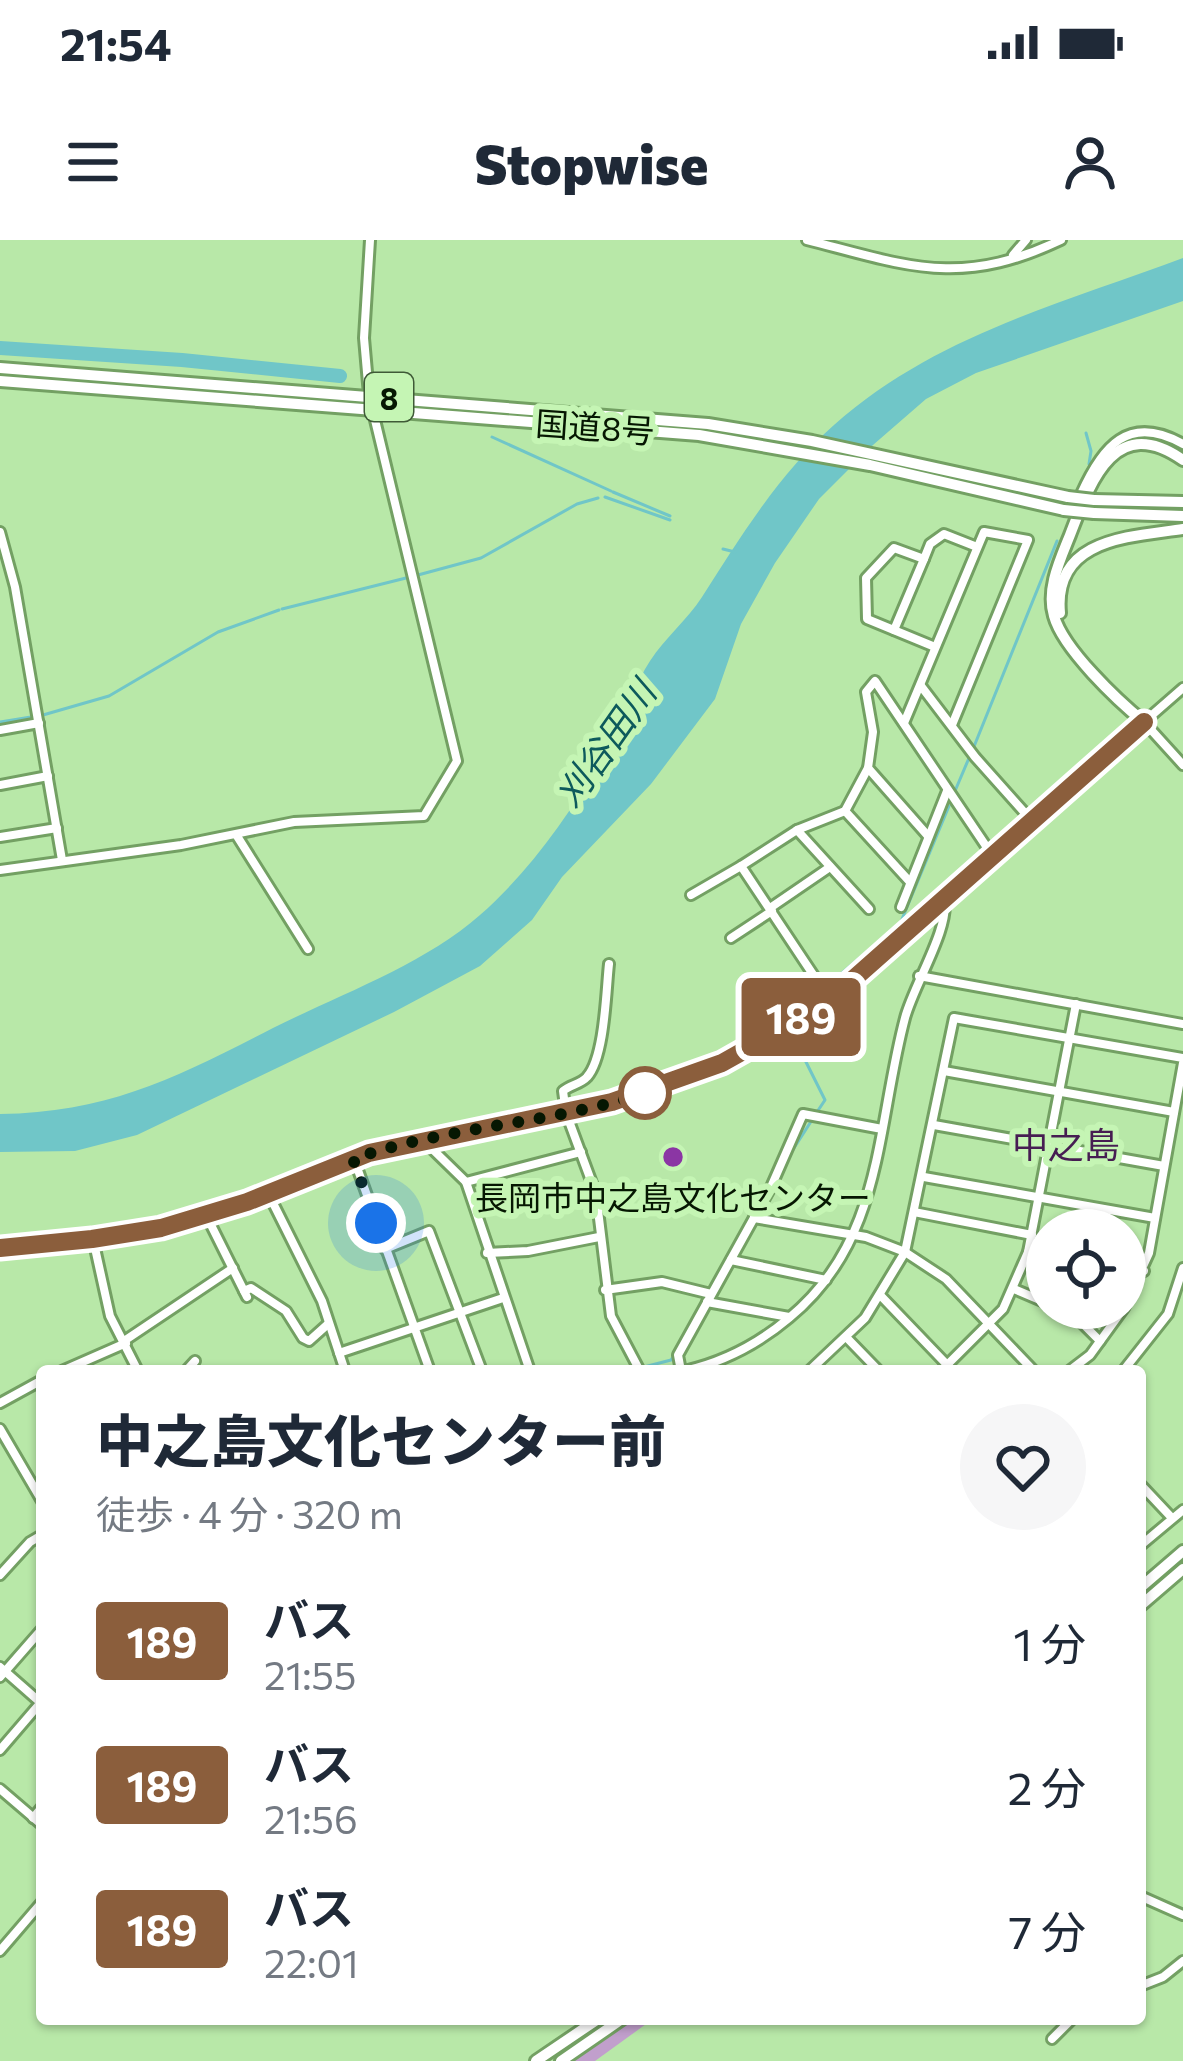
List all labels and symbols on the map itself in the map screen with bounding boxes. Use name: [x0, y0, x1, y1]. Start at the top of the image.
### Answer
road number: 8: [365, 373, 413, 421]
street label: 国道8号: [534, 401, 656, 451]
water label: 刈谷田川: [545, 668, 666, 815]
line badge: 189: [732, 978, 870, 1056]
unlabelled marker: [620, 1068, 670, 1118]
district label: 中之島: [1012, 1121, 1120, 1165]
marker: 長岡市中之島文化センター: [660, 1144, 686, 1170]
place label: 長岡市中之島文化センター: [475, 1176, 871, 1217]
your location: [346, 1193, 406, 1253]

